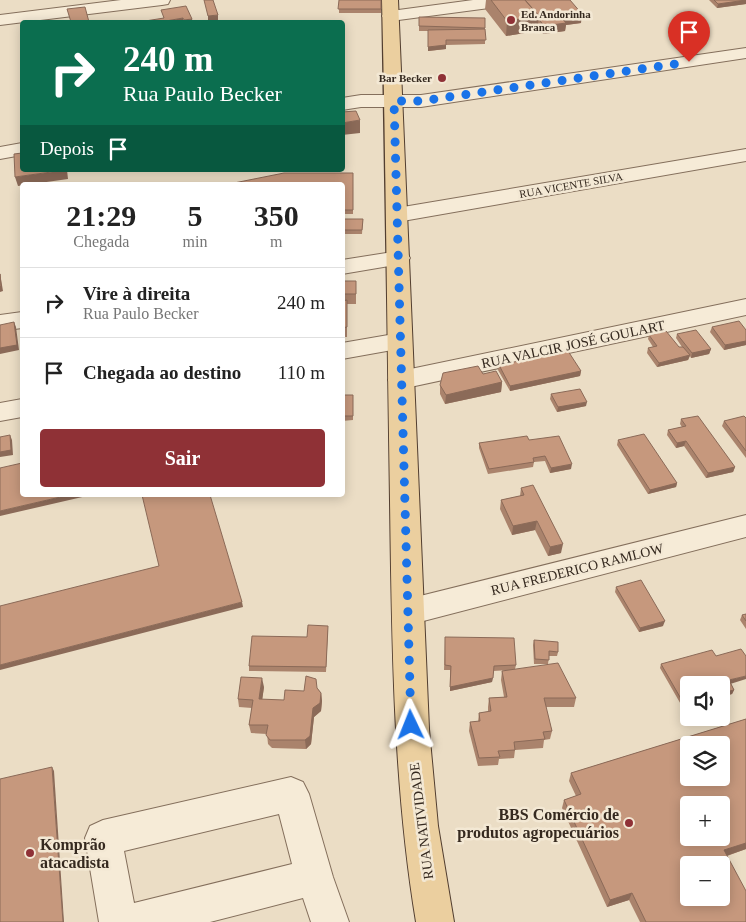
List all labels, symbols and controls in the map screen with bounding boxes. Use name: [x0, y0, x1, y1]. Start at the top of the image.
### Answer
place label: Ed. Andorinha Branca: [521, 8, 591, 33]
pin: [668, 11, 710, 62]
marker: Ed. Andorinha Branca: [505, 14, 517, 26]
icon: arrive: [675, 18, 703, 46]
icon: right: [40, 40, 105, 105]
text: 240 m: [123, 40, 213, 79]
place label: Bar Becker: [379, 72, 432, 84]
marker: Bar Becker: [436, 72, 448, 84]
text: Rua Paulo Becker: [123, 81, 282, 106]
icon: arrive: [104, 135, 132, 163]
text: Depois: [40, 138, 94, 159]
street label: RUA VICENTE SILVA: [518, 170, 624, 200]
text: 21:29: [66, 199, 136, 232]
text: 5: [187, 199, 202, 232]
text: 350: [254, 199, 299, 232]
text: Chegada: [73, 233, 129, 250]
text: min: [183, 233, 207, 250]
text: m: [270, 233, 282, 250]
text: Vire à direita: [83, 283, 190, 304]
icon: right: [40, 289, 68, 317]
text: 240 m: [277, 292, 325, 313]
text: Rua Paulo Becker: [83, 305, 199, 322]
street label: RUA VALCIR JOSÉ GOULART: [480, 317, 667, 371]
icon: arrive: [40, 359, 68, 387]
text: Chegada ao destino: [83, 362, 241, 383]
text: 110 m: [278, 362, 325, 383]
button: Sair: [40, 429, 325, 487]
street label: RUA FREDERICO RAMLOW: [489, 541, 666, 598]
map controls: [680, 676, 730, 906]
button: sound: [680, 676, 730, 726]
position arrow: [384, 698, 436, 750]
button: layers: [680, 736, 730, 786]
street label: RUA NATIVIDADE: [407, 762, 436, 880]
button: +: [680, 796, 730, 846]
place label: BBS Comércio de produtos agropecuários: [457, 806, 619, 842]
marker: BBS Comércio de produtos agropecuários: [623, 817, 635, 829]
place label: Komprão atacadista: [40, 836, 109, 871]
marker: Komprão atacadista: [24, 847, 36, 859]
button: −: [680, 856, 730, 906]

